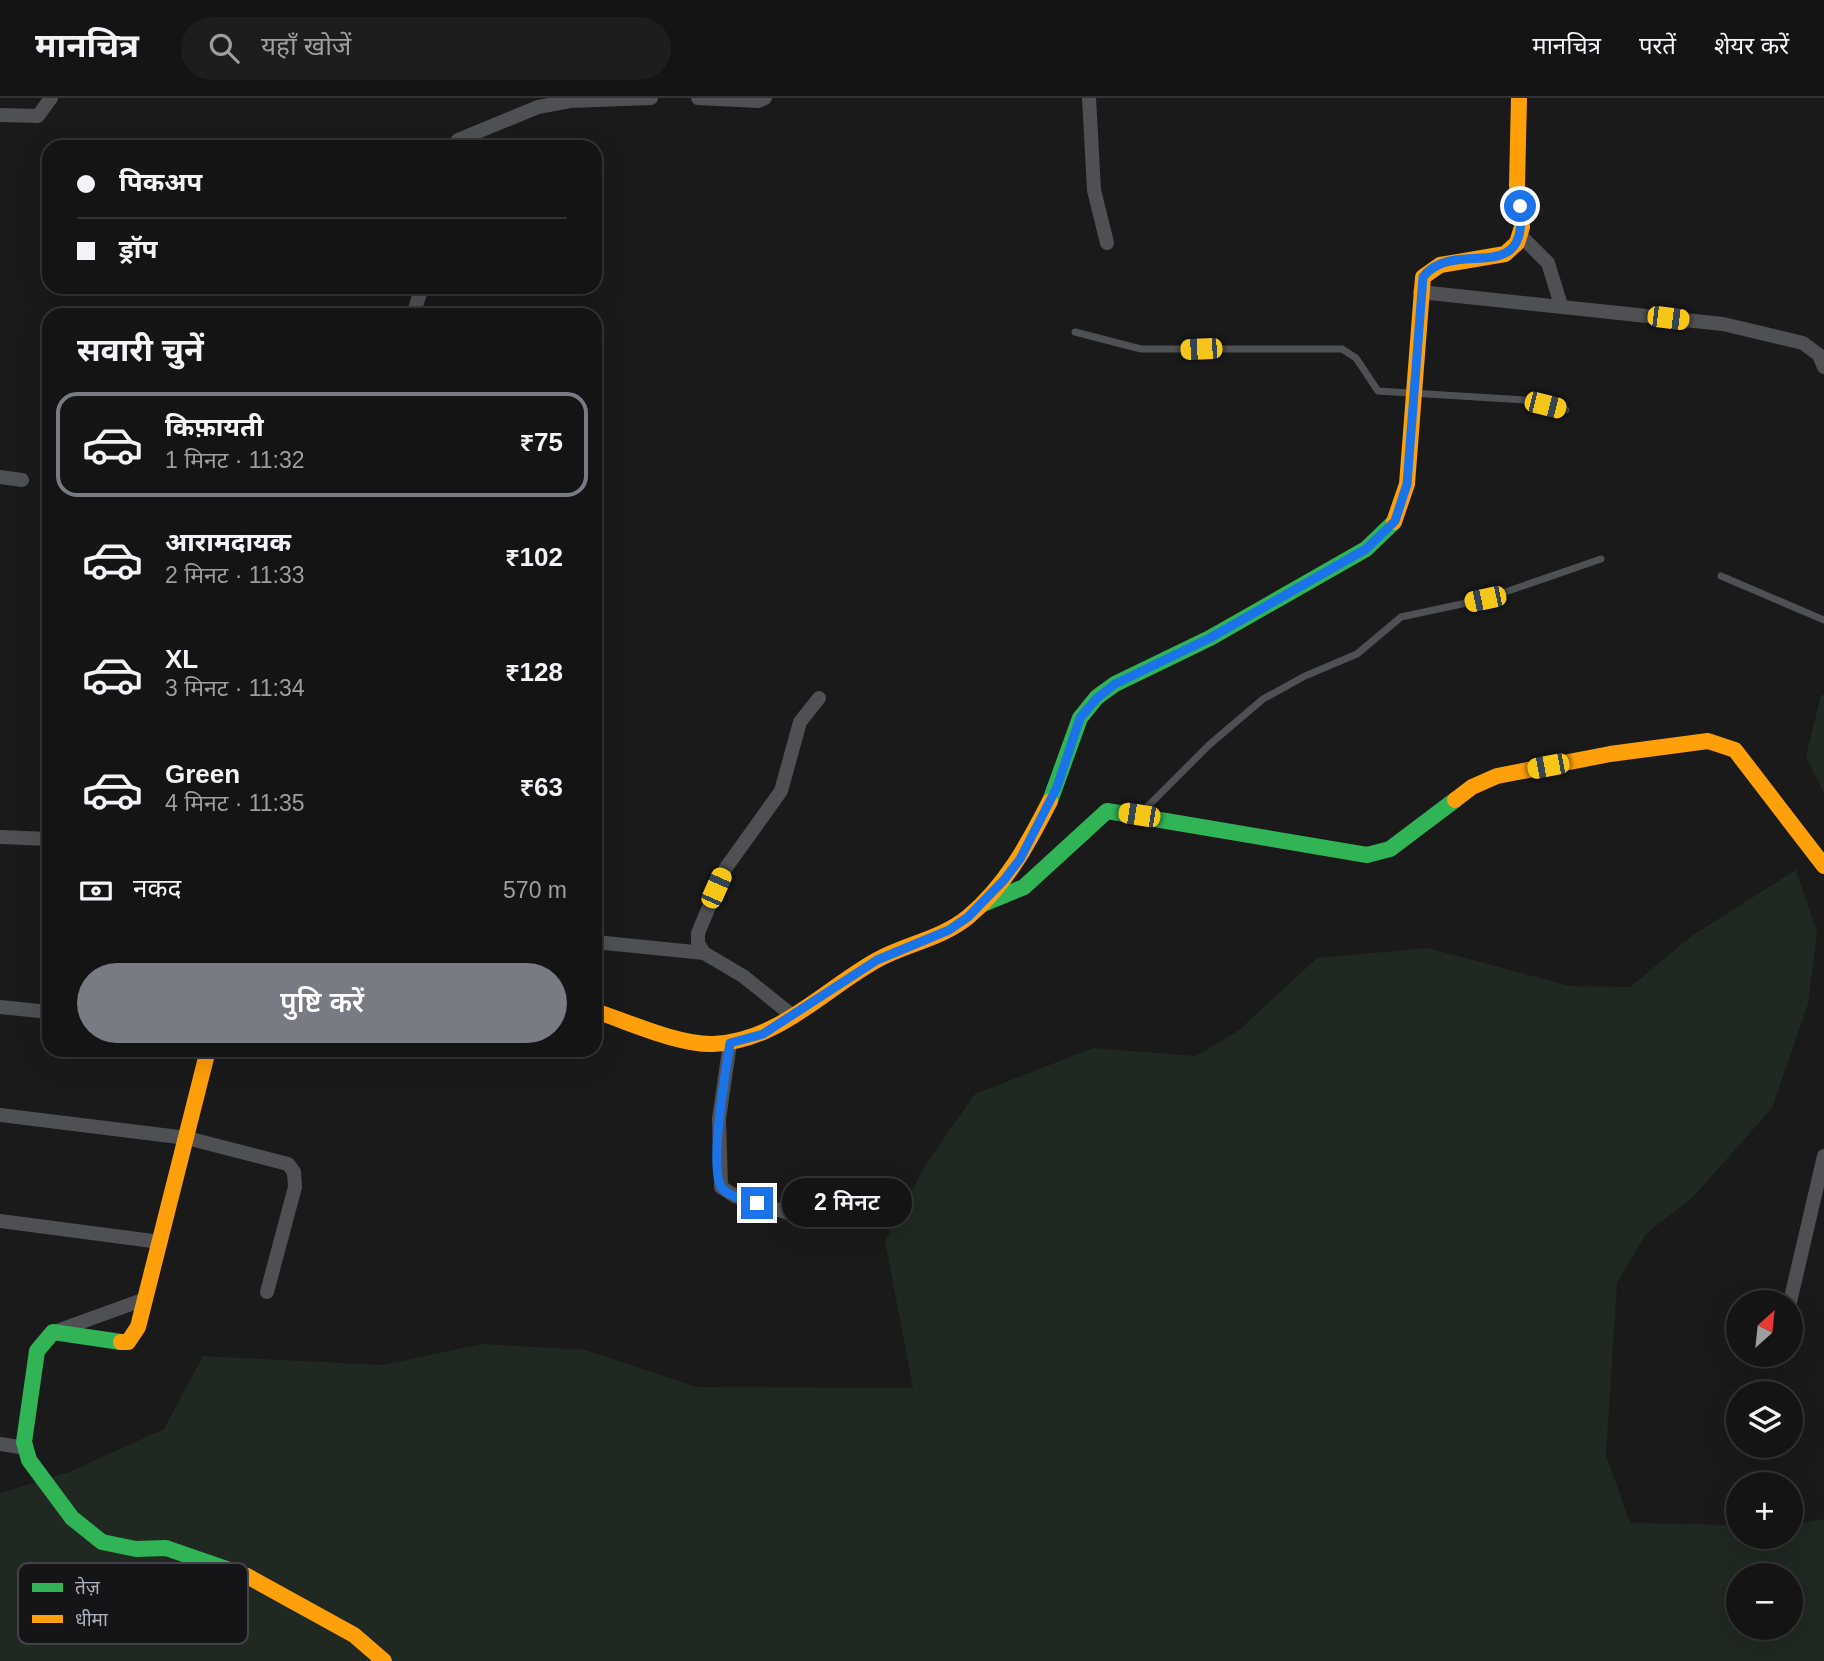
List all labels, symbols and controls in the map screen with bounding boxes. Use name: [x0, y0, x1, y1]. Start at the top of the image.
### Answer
search box: [181, 17, 671, 80]
text: मानचित्र: [35, 27, 139, 64]
icon: search: [205, 29, 243, 67]
text: यहाँ खोजें: [261, 31, 351, 61]
text: मानचित्र: [1532, 32, 1601, 59]
text: परतें: [1639, 32, 1676, 59]
text: शेयर करें: [1714, 32, 1789, 59]
text: पिकअप: [119, 167, 202, 197]
route start: [1504, 190, 1536, 222]
text: ड्रॉप: [119, 234, 157, 264]
car: [1646, 305, 1691, 331]
text: सवारी चुनें: [77, 332, 204, 368]
car: [1180, 338, 1223, 360]
car: [1523, 390, 1568, 420]
text: किफ़ायती: [165, 412, 264, 442]
icon: car: [81, 413, 144, 476]
text: ₹75: [519, 427, 563, 457]
text: 1 मिनट · 11:32: [165, 447, 305, 473]
text: आरामदायक: [165, 527, 291, 557]
icon: car: [81, 528, 144, 591]
text: ₹102: [505, 542, 563, 572]
text: 2 मिनट · 11:33: [165, 562, 305, 588]
car: [1463, 584, 1508, 614]
icon: car: [81, 643, 144, 706]
text: XL: [165, 644, 198, 674]
text: ₹128: [505, 657, 563, 687]
text: 3 मिनट · 11:34: [165, 675, 305, 701]
car: [1526, 752, 1571, 780]
icon: car: [81, 758, 144, 821]
text: Green: [165, 759, 240, 789]
text: ₹63: [519, 772, 563, 802]
text: 4 मिनट · 11:35: [165, 790, 305, 816]
car: [1117, 801, 1162, 829]
car: [698, 865, 735, 911]
icon: cash: [77, 872, 115, 910]
text: नकद: [133, 873, 181, 903]
text: 570 m: [503, 877, 567, 903]
button: पुष्टि करें: [77, 963, 567, 1043]
callout: 2 मिनट: [782, 1178, 911, 1228]
route end: [741, 1187, 773, 1219]
text: 2 मिनट: [814, 1189, 880, 1215]
north arrow: [1726, 1290, 1802, 1367]
map controls: [1726, 1290, 1803, 1640]
button: layers: [1726, 1381, 1803, 1458]
button: +: [1726, 1472, 1803, 1549]
legend: [18, 1563, 248, 1644]
button: −: [1726, 1563, 1803, 1640]
text: तेज़: [75, 1576, 101, 1598]
text: धीमा: [75, 1609, 109, 1630]

